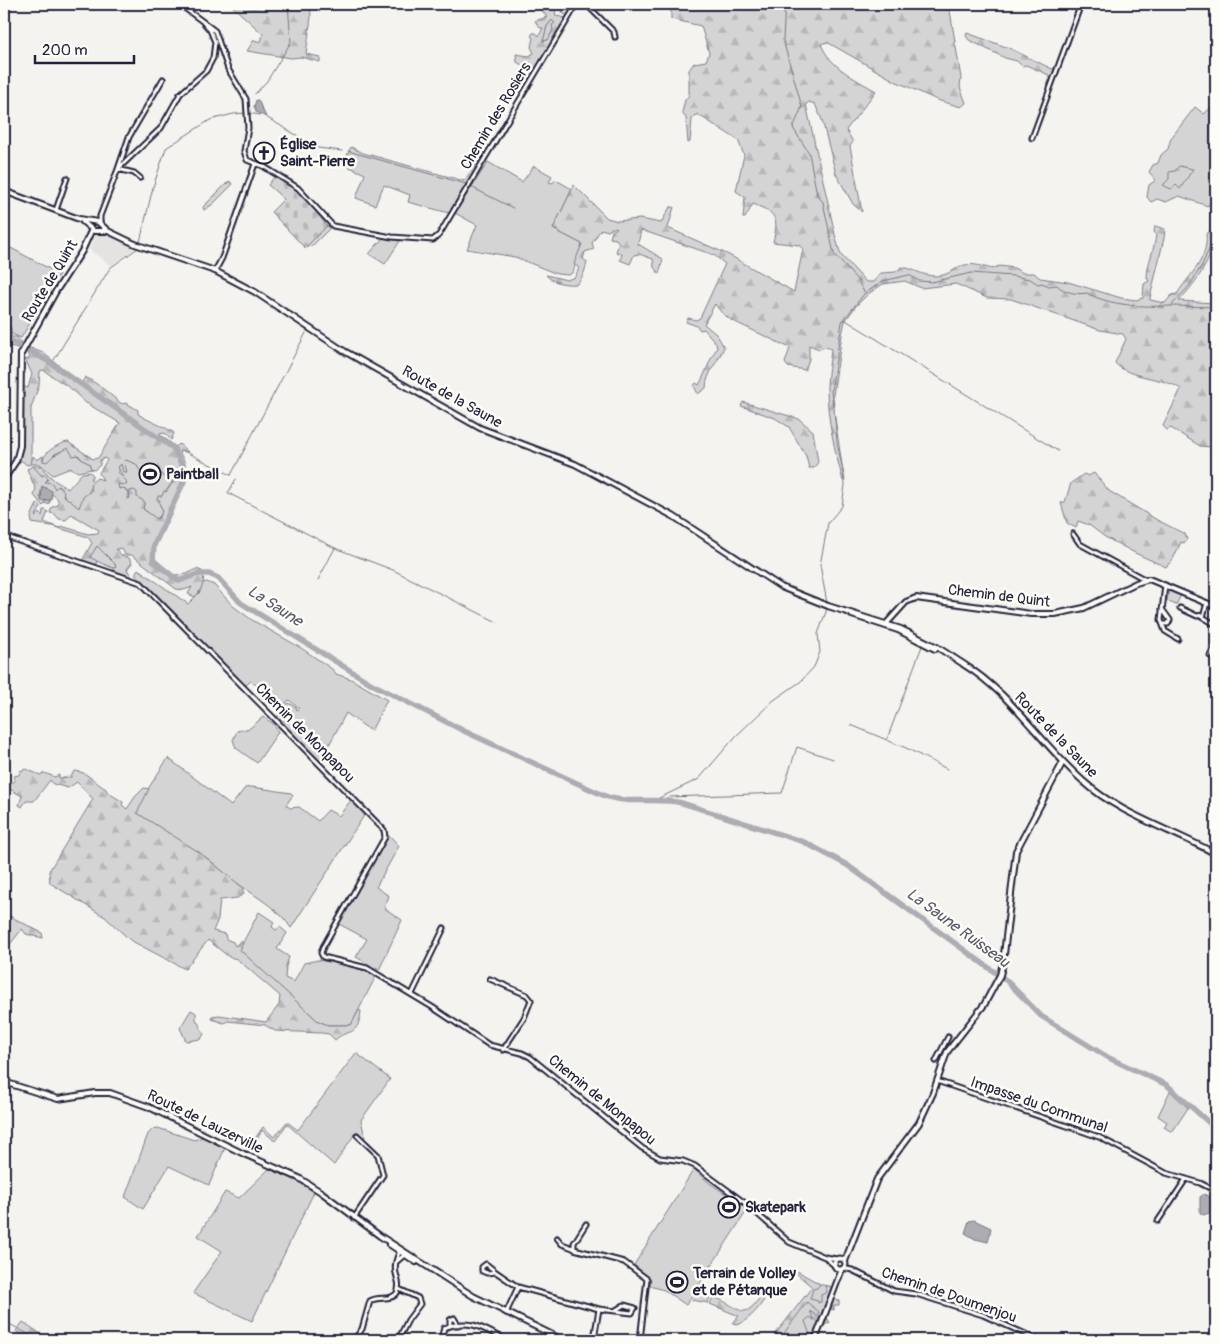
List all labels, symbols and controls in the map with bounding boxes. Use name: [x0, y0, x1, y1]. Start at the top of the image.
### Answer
scale bar: [35, 32, 134, 64]
text: 200 m: [42, 41, 87, 60]
street label: Chemin des Rosiers: [457, 59, 536, 173]
place label: Église Saint-Pierre: [280, 135, 355, 171]
church icon: Église Saint-Pierre: [252, 141, 276, 165]
street label: Route de Quint: [18, 236, 83, 326]
street label: Route de la Saune: [399, 362, 506, 433]
sports icon: Paintball: [138, 462, 162, 486]
place label: Paintball: [166, 465, 219, 484]
street label: Chemin de Quint: [947, 580, 1052, 612]
water label: La Saune: [244, 581, 308, 632]
street label: Chemin de Monpapou: [251, 679, 359, 787]
street label: Route de la Saune: [1010, 688, 1102, 782]
water label: La Saune Ruisseau: [903, 884, 1014, 973]
street label: Chemin de Monpapou: [544, 1051, 660, 1149]
street label: Impasse du Communal: [968, 1073, 1110, 1137]
street label: Route de Lauzerville: [144, 1086, 266, 1158]
sports icon: Skatepark: [717, 1195, 741, 1219]
place label: Skatepark: [745, 1198, 806, 1217]
street label: Chemin de Doumenjou: [879, 1263, 1019, 1327]
place label: Terrain de Volley et de Pétanque: [692, 1264, 796, 1300]
sports icon: Terrain de Volley et de Pétanque: [665, 1270, 689, 1294]

